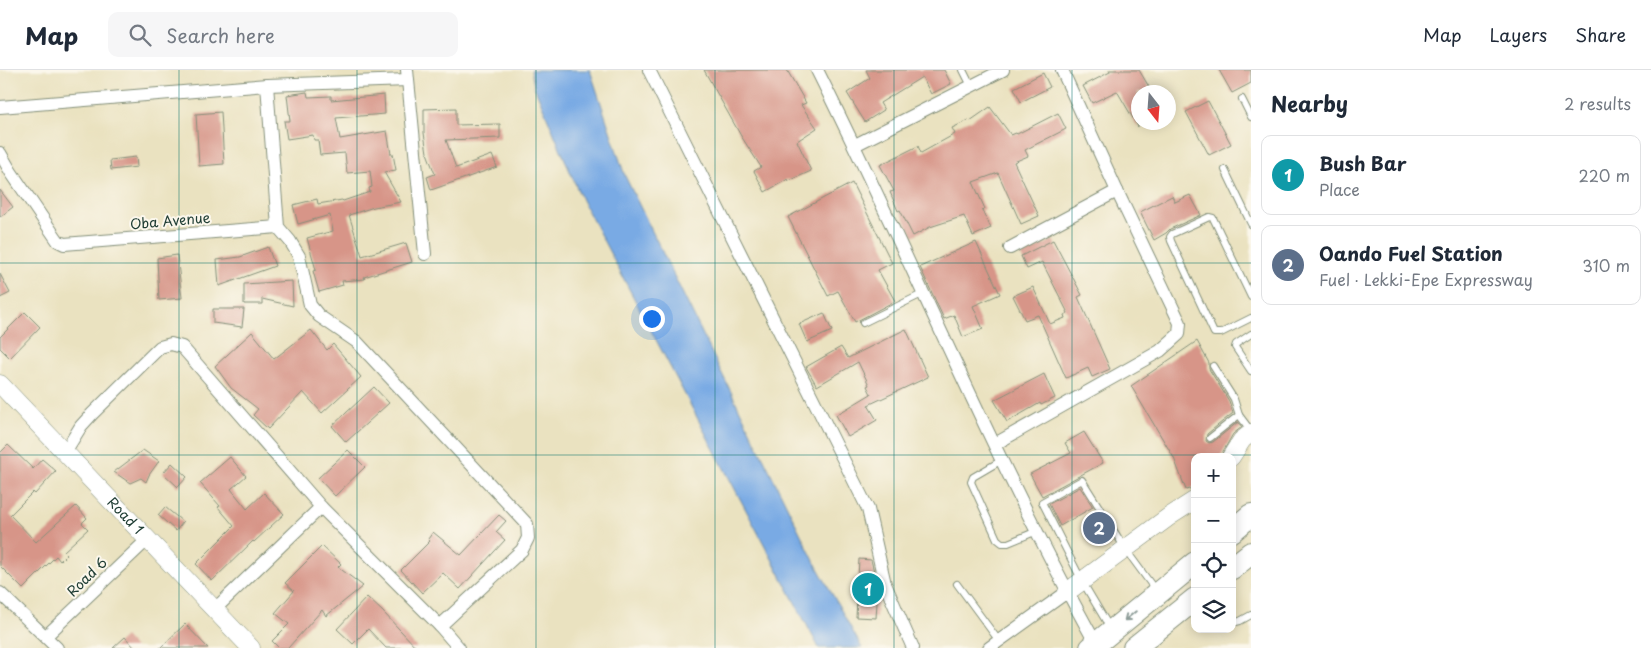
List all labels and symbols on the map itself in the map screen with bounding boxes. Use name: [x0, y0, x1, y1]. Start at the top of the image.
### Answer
north arrow: [1131, 85, 1176, 130]
street label: Oba Avenue: [129, 207, 211, 234]
your location: [639, 306, 665, 332]
street label: Road 1: [103, 492, 149, 539]
pin: 2: [1083, 509, 1115, 547]
street label: Road 6: [62, 552, 112, 601]
pin: 1: [852, 570, 884, 608]
one-way arrow: [1124, 611, 1137, 622]

